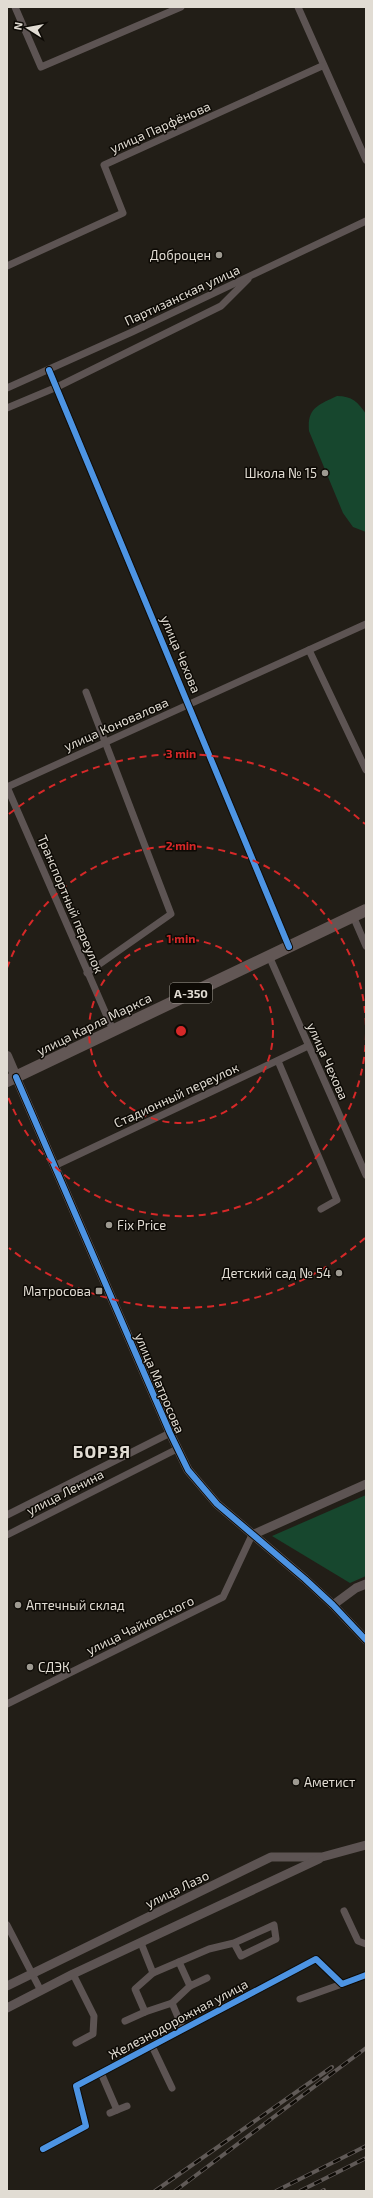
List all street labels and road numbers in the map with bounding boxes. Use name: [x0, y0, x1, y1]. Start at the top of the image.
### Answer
street label: улица Парфёнова: [107, 98, 213, 156]
street label: Партизанская улица: [122, 261, 242, 329]
street label: улица Чехова: [157, 613, 205, 695]
street label: улица Коновалова: [61, 694, 171, 754]
street label: Транспортный переулок: [35, 832, 107, 976]
road number: А-350: [170, 983, 212, 1003]
street label: улица Карла Маркса: [34, 989, 154, 1059]
street label: улица Чехова: [304, 1020, 352, 1102]
street label: Стадионный переулок: [111, 1059, 241, 1131]
street label: улица Матросова: [132, 1331, 188, 1435]
street label: улица Ленина: [24, 1466, 106, 1518]
street label: улица Чайковского: [84, 1592, 196, 1658]
street label: улица Лазо: [143, 1867, 211, 1911]
street label: Железнодорожная улица: [106, 1975, 250, 2063]

